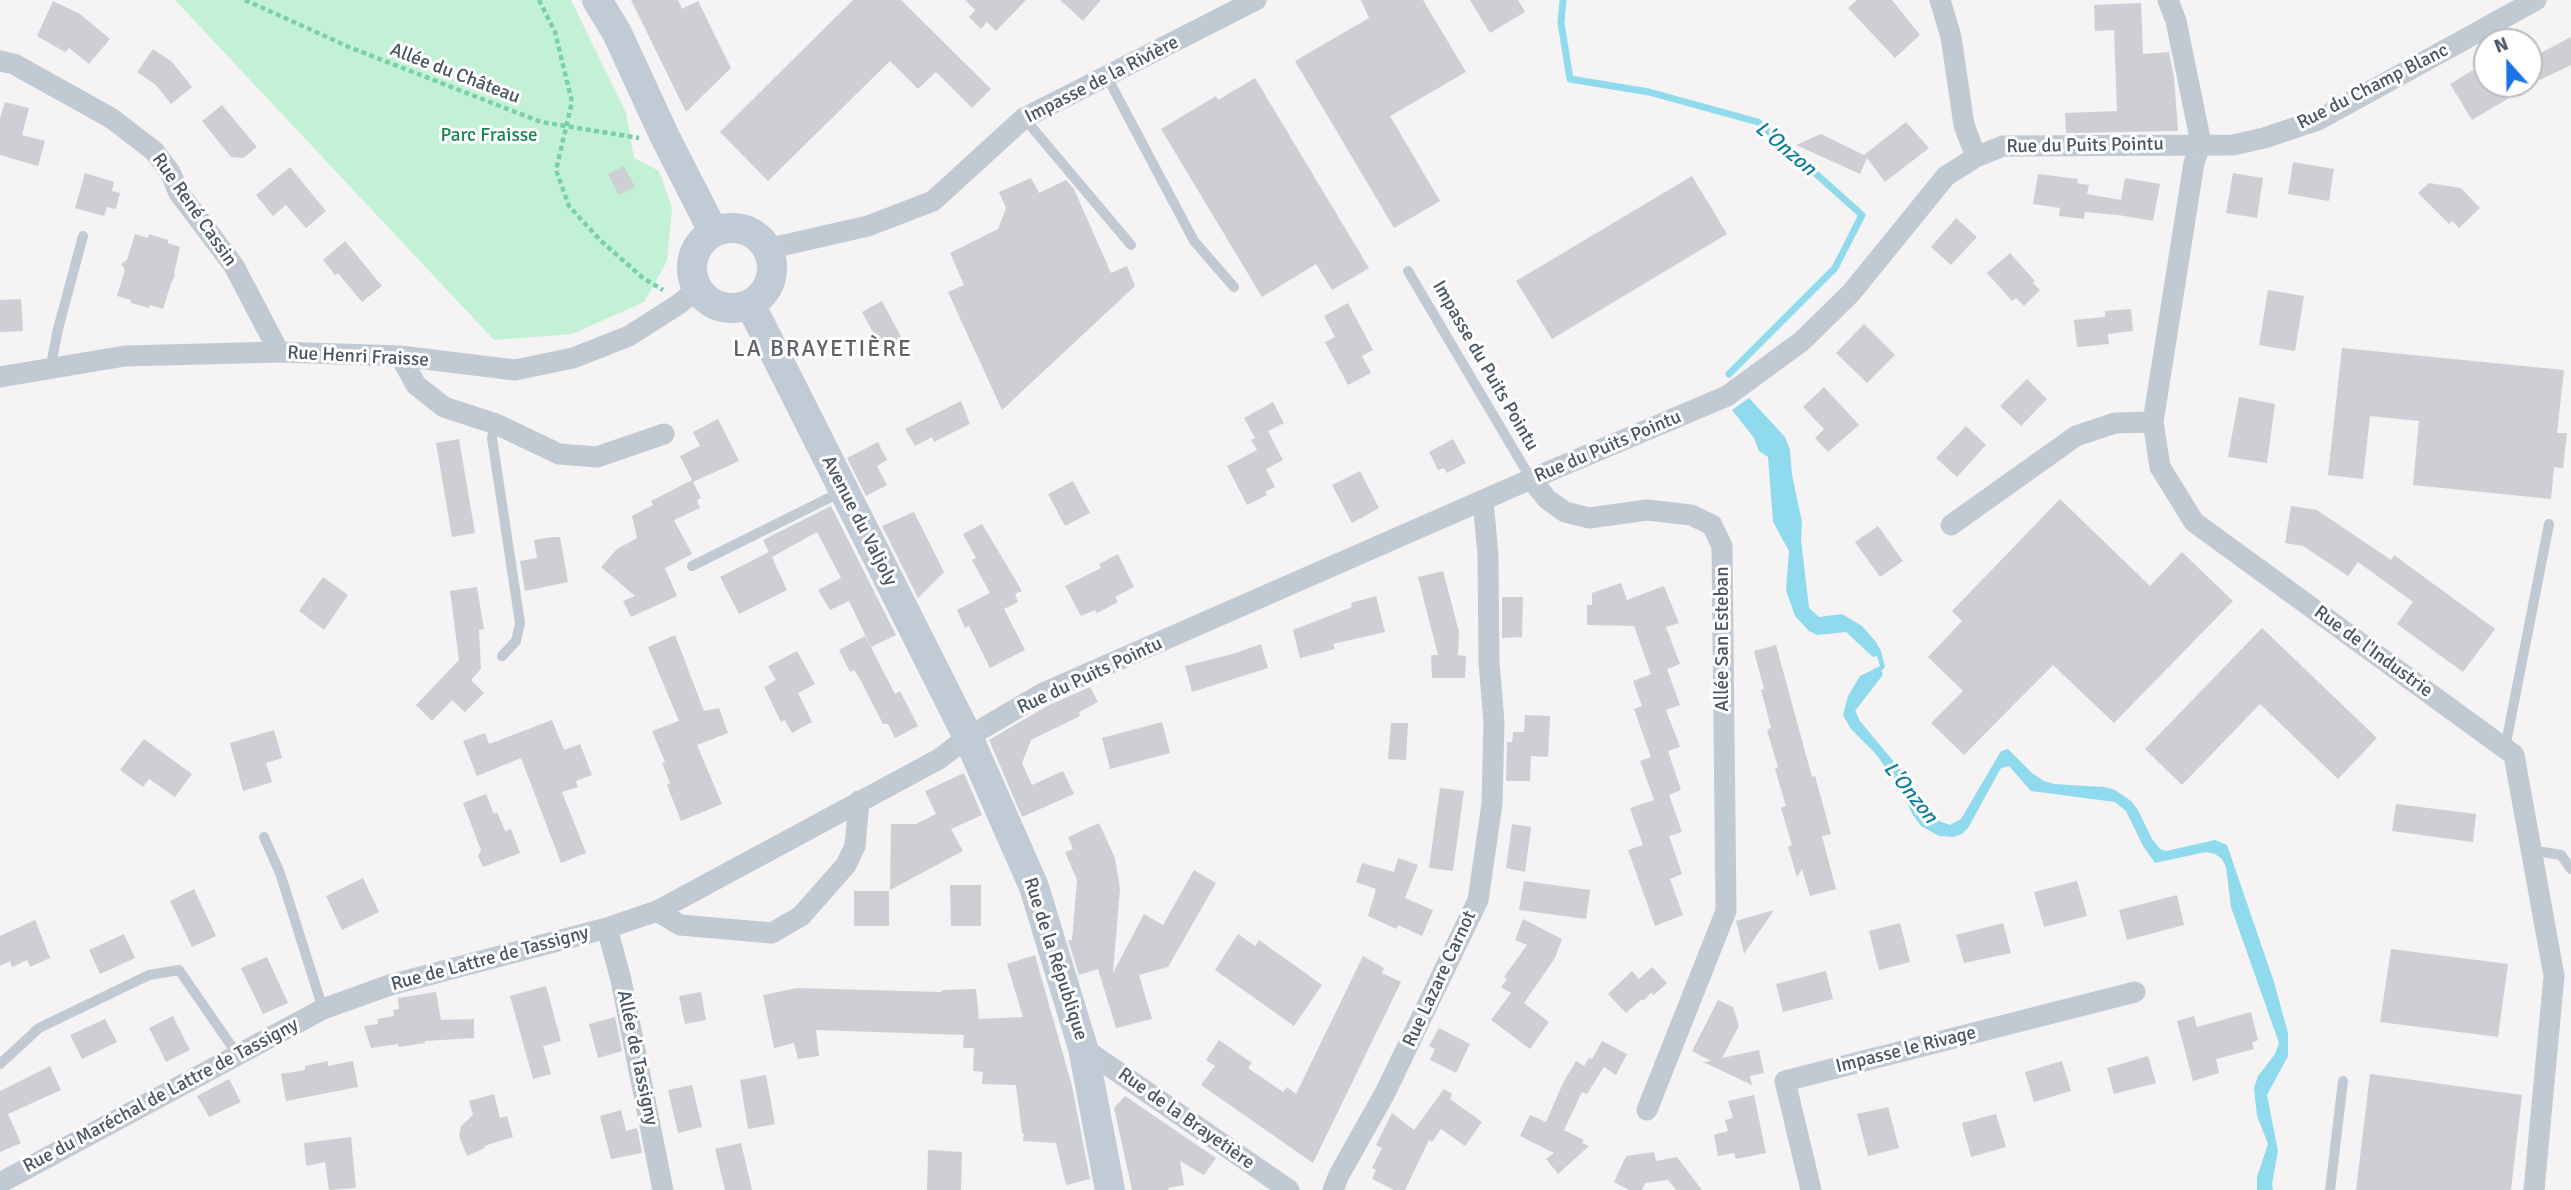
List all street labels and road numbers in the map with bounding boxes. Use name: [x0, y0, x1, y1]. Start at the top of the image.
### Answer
street label: Impasse de la Rivière: [1021, 31, 1183, 129]
street label: Allée du Château: [387, 39, 523, 109]
street label: Rue du Champ Blanc: [2294, 39, 2452, 135]
street label: Rue du Puits Pointu: [2006, 133, 2164, 159]
street label: Rue René Cassin: [147, 149, 241, 271]
street label: Impasse du Puits Pointu: [1427, 277, 1543, 455]
street label: Rue Henri Fraisse: [287, 342, 429, 372]
street label: Rue du Puits Pointu: [1531, 406, 1685, 488]
street label: Avenue du Valjoly: [816, 452, 902, 590]
street label: Allée San Esteban: [1712, 566, 1734, 712]
street label: Rue de l'Industrie: [2309, 601, 2437, 703]
street label: Rue du Puits Pointu: [1014, 632, 1166, 720]
street label: Rue de la République: [1018, 875, 1092, 1043]
street label: Rue Lazare Carnot: [1398, 907, 1482, 1051]
street label: Rue de Lattre de Tassigny: [389, 922, 591, 996]
street label: Allée de Tassigny: [612, 988, 662, 1128]
street label: Rue du Maréchal de Lattre de Tassigny: [20, 1014, 302, 1178]
street label: Impasse le Rivage: [1833, 1022, 1979, 1078]
street label: Rue de la Brayetière: [1113, 1063, 1259, 1175]

